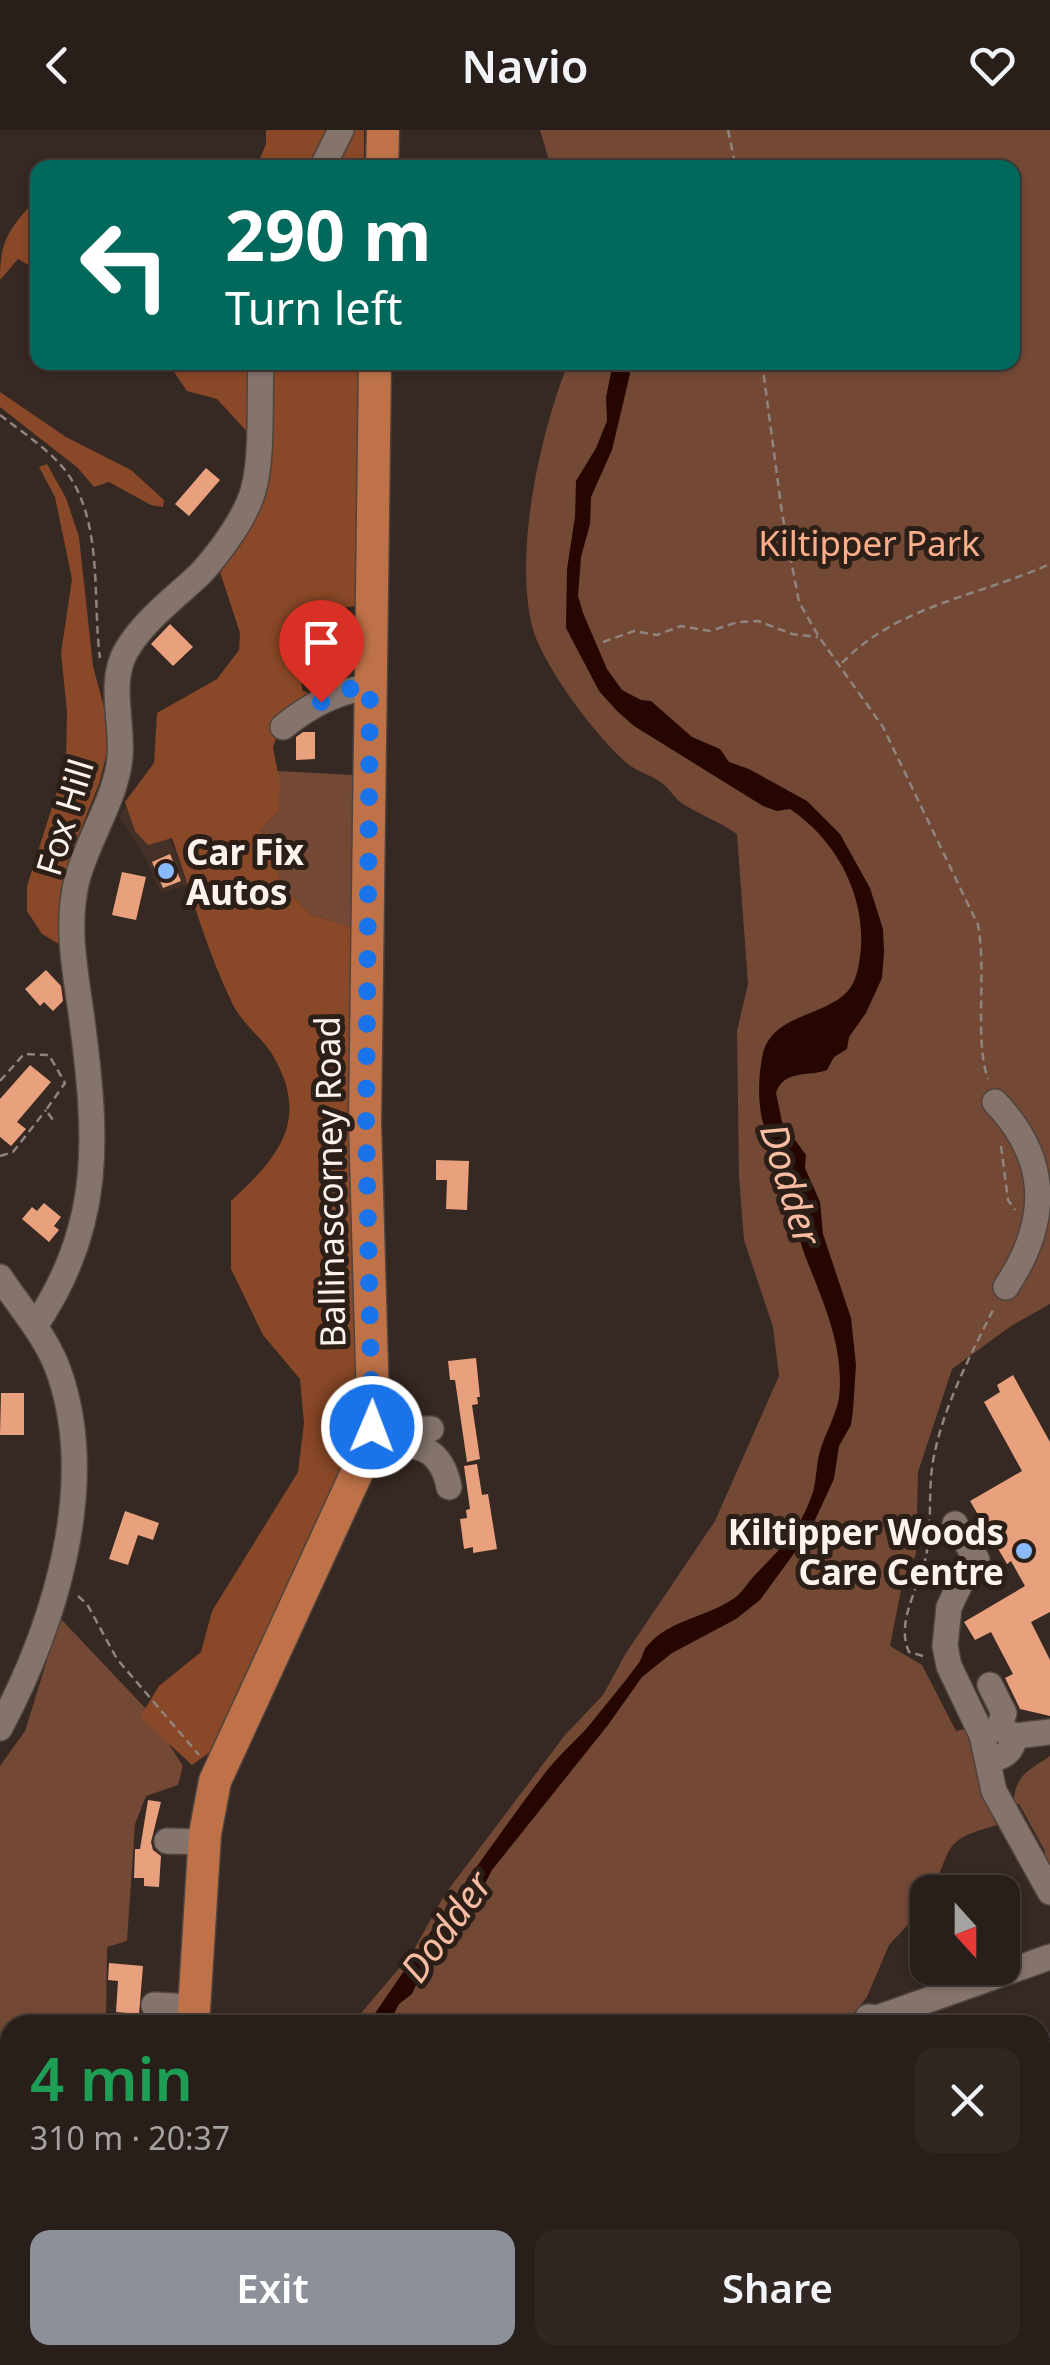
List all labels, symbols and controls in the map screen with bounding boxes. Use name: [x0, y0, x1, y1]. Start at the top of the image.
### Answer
text: Navio: [461, 35, 589, 96]
icon: back: [30, 38, 85, 93]
icon: heart: [965, 38, 1020, 93]
text: 290 m: [225, 186, 432, 282]
icon: left: [60, 200, 190, 330]
text: Turn left: [225, 277, 402, 338]
park label: Kiltipper Park: [758, 519, 980, 566]
pin: [279, 600, 364, 703]
icon: arrive: [294, 615, 349, 670]
street label: Fox Hill: [24, 753, 104, 881]
place label: Car Fix Autos: [186, 828, 305, 915]
marker: Car Fix Autos: [155, 860, 177, 882]
street label: Ballinascorney Road: [303, 1016, 355, 1348]
water label: Dodder: [749, 1117, 836, 1253]
position arrow: [320, 1375, 424, 1479]
place label: Kiltipper Woods Care Centre: [728, 1508, 1004, 1595]
marker: Kiltipper Woods Care Centre: [1013, 1540, 1035, 1562]
water label: Dodder: [387, 1859, 504, 1992]
north arrow: [910, 1875, 1020, 1985]
map controls: [910, 1875, 1020, 1985]
text: 4 min: [30, 2037, 193, 2119]
button: close: [915, 2048, 1020, 2153]
text: 310 m · 20:37: [30, 2116, 230, 2159]
button: Exit: [30, 2230, 515, 2345]
button: Share: [535, 2230, 1020, 2345]

